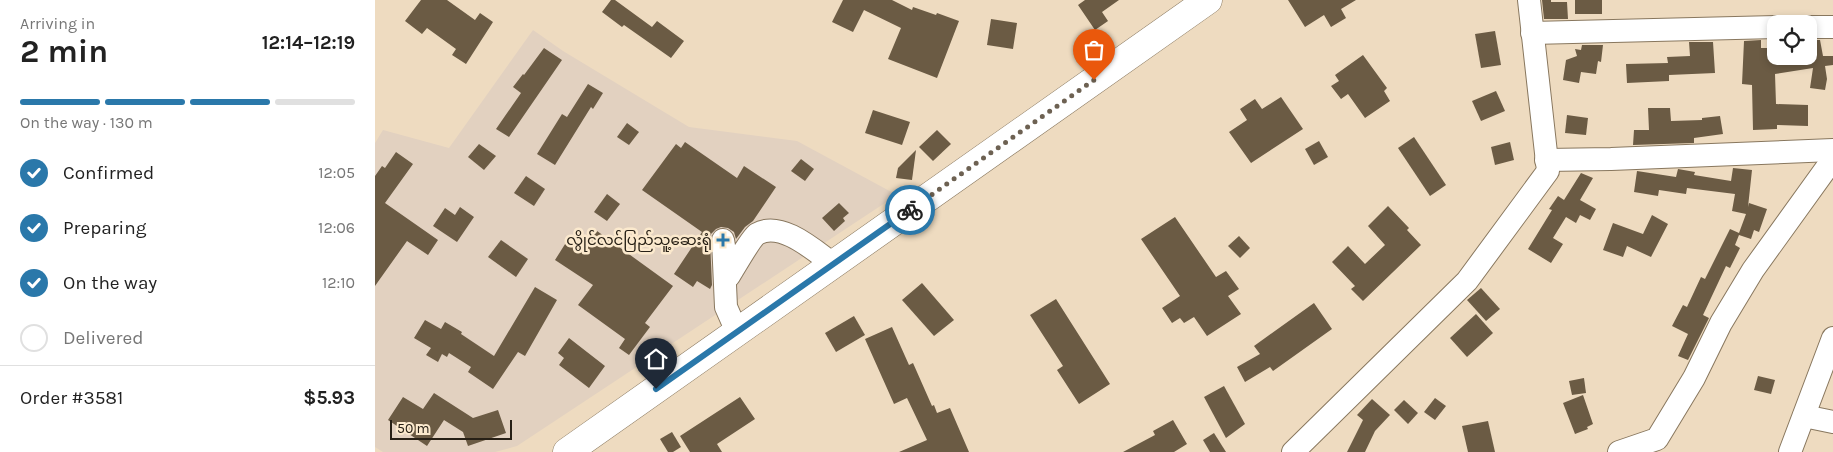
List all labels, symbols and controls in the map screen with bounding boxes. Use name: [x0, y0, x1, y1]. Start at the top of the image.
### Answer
text: Arriving in: [20, 14, 95, 33]
map controls: [1767, 15, 1817, 65]
button: locate: [1767, 15, 1817, 65]
pin: [1073, 29, 1115, 80]
text: 12:14–12:19: [262, 32, 355, 54]
text: 2 min: [20, 33, 108, 70]
icon: bag: [1080, 36, 1108, 64]
text: On the way · 130 m: [20, 113, 153, 132]
icon: check: [20, 159, 48, 187]
text: Confirmed: [63, 162, 154, 184]
text: 12:05: [318, 163, 355, 182]
courier: [885, 185, 935, 235]
icon: bike: [896, 196, 924, 224]
icon: check: [20, 214, 48, 242]
text: Preparing: [63, 217, 146, 239]
text: 12:06: [318, 218, 355, 237]
place label: လွိုင်လင်ပြည်သူ့ဆေးရုံ: [566, 230, 712, 252]
marker: လွိုင်လင်ပြည်သူ့ဆေးရုံ: [716, 233, 730, 247]
icon: check: [20, 269, 48, 297]
text: On the way: [63, 272, 157, 294]
text: 12:10: [322, 273, 355, 292]
text: Delivered: [63, 327, 143, 349]
pin: [635, 338, 677, 389]
icon: home: [642, 345, 670, 373]
text: Order #3581: [20, 387, 123, 409]
text: $5.93: [303, 387, 355, 409]
scale bar: [390, 417, 513, 440]
text: 50 m: [397, 420, 430, 437]

